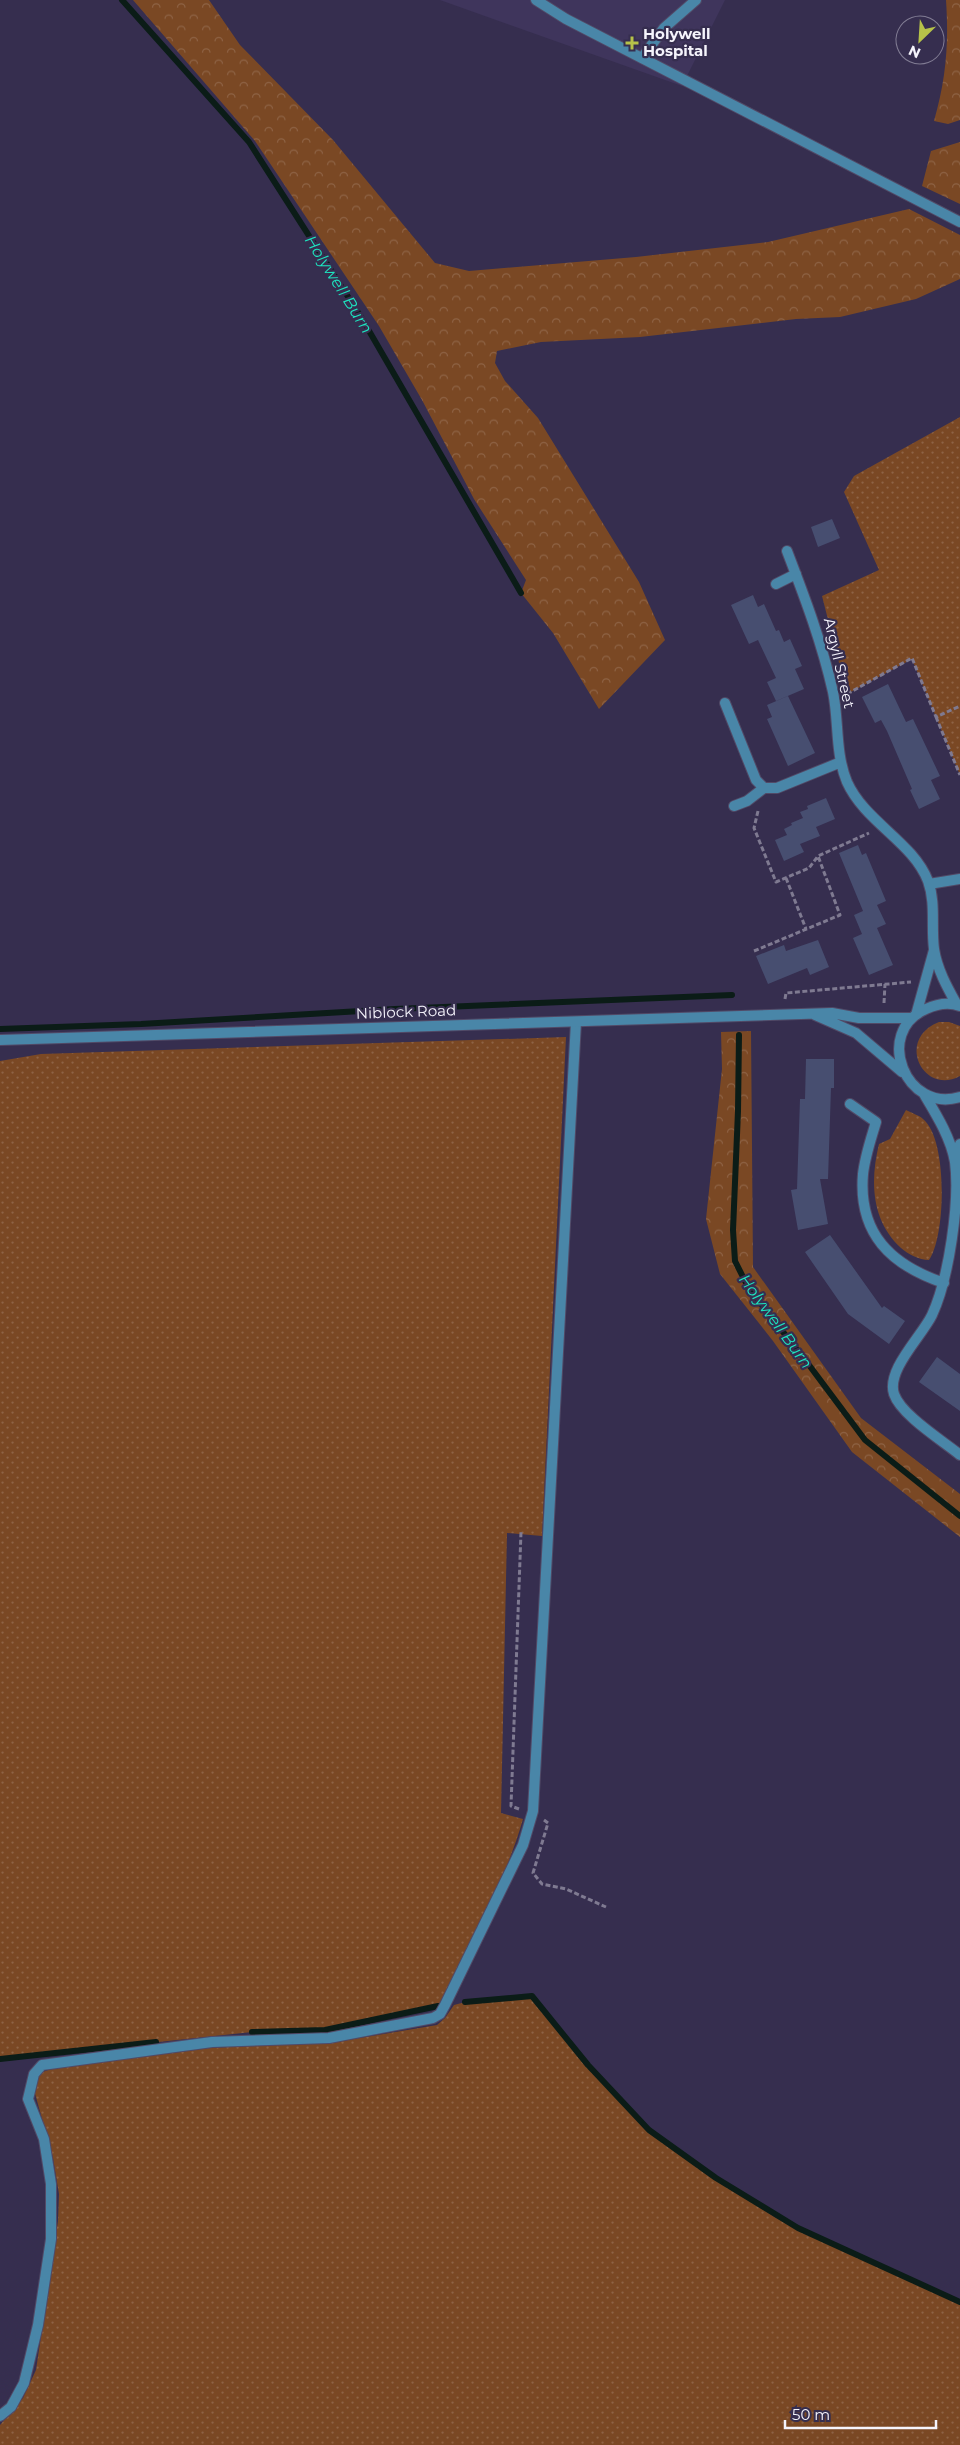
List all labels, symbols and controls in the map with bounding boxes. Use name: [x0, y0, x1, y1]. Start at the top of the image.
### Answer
north arrow: [895, 15, 945, 65]
place label: Holywell Hospital: [643, 24, 711, 60]
marker: Holywell Hospital: [625, 36, 639, 50]
text: N: [906, 41, 923, 62]
water label: Holywell Burn: [301, 232, 376, 337]
street label: Argyll Street: [820, 616, 859, 710]
street label: Niblock Road: [356, 1000, 456, 1023]
water label: Holywell Burn: [735, 1270, 816, 1372]
scale bar: [785, 2398, 936, 2430]
text: 50 m: [792, 2405, 830, 2424]

